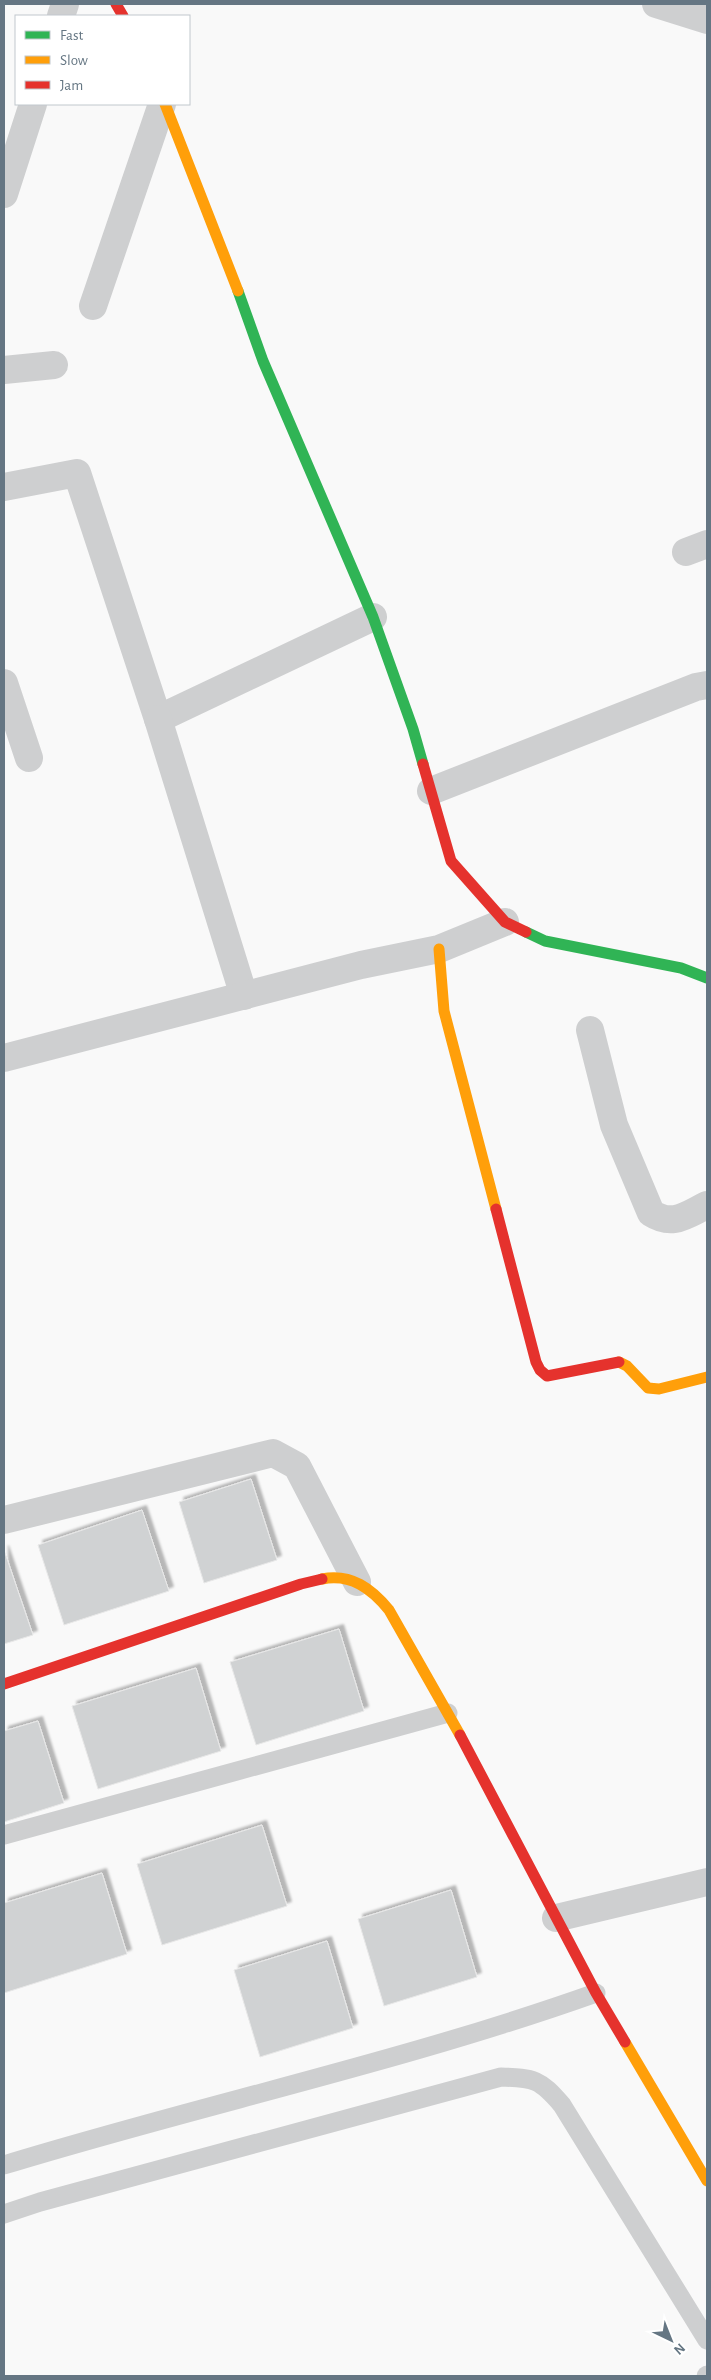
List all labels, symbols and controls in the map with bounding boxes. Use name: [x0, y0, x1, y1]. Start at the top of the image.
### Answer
legend: [15, 15, 190, 105]
text: Fast: [60, 28, 84, 43]
text: Slow: [60, 53, 88, 68]
text: Jam: [60, 78, 83, 93]
north arrow: [646, 2315, 696, 2365]
text: N: [671, 2340, 688, 2357]

